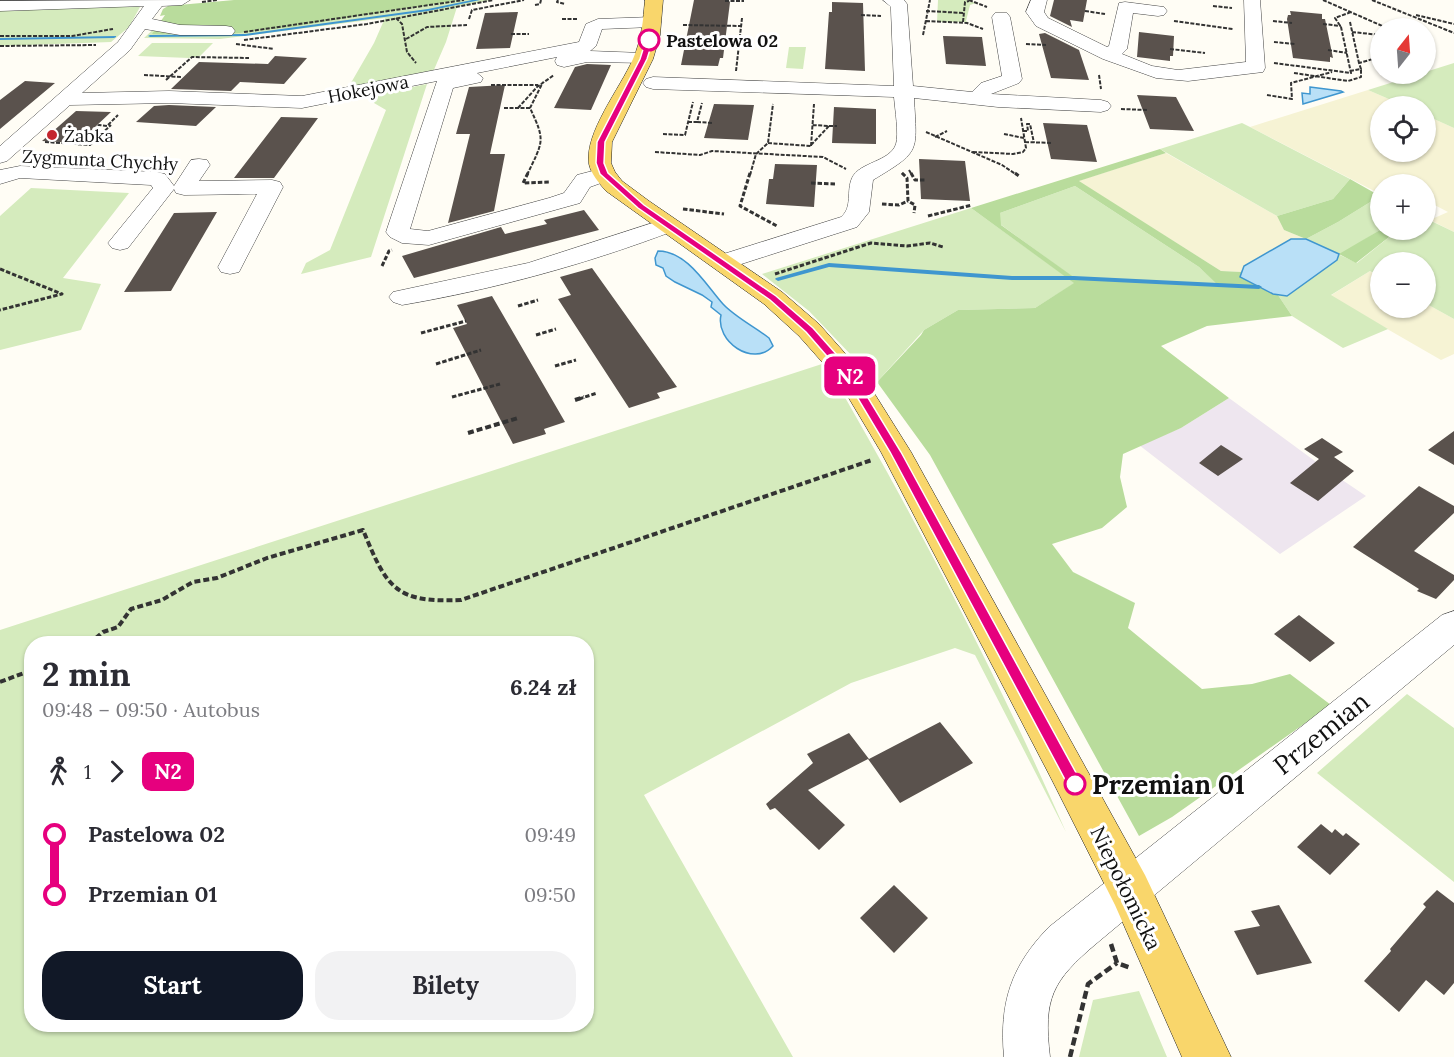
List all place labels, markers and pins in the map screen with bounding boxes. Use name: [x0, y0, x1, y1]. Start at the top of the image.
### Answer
marker: Pastelowa 02: [638, 29, 660, 51]
place label: Pastelowa 02: [666, 29, 778, 52]
place label: Żabka: [64, 124, 114, 147]
marker: Żabka: [45, 128, 59, 142]
place label: Przemian 01: [1092, 768, 1245, 801]
marker: Przemian 01: [1064, 773, 1086, 795]

